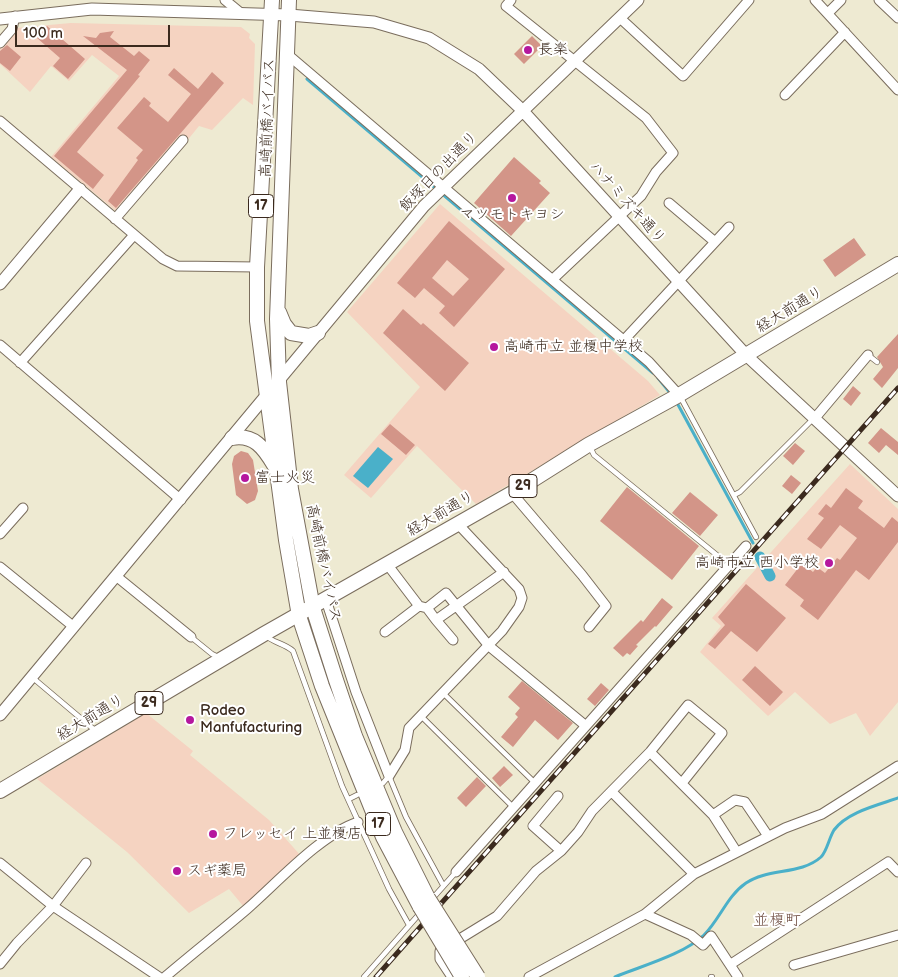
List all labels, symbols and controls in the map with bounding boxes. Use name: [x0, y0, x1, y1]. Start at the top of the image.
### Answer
scale bar: [18, 15, 172, 47]
text: 100 m: [23, 24, 63, 43]
place label: 長楽: [538, 41, 568, 59]
marker: 長楽: [522, 44, 534, 56]
street label: 高崎前橋バイパス: [257, 58, 279, 178]
street label: 飯塚日の出通り: [396, 128, 482, 216]
street label: ハナミズキ通り: [585, 158, 669, 248]
marker: マツモトキヨシ: [506, 192, 518, 204]
road number: 17: [248, 195, 274, 218]
place label: マツモトキヨシ: [460, 206, 564, 224]
street label: 経大前通り: [753, 283, 827, 337]
place label: 高崎市立 並榎中学校: [504, 338, 643, 356]
marker: 高崎市立 並榎中学校: [488, 341, 500, 353]
place label: 富士火災: [255, 469, 315, 487]
marker: 富士火災: [239, 472, 251, 484]
road number: 29: [509, 474, 537, 498]
street label: 経大前通り: [404, 487, 478, 541]
street label: 高崎前橋バイパス: [302, 502, 344, 624]
place label: 高崎市立 西小学校: [695, 554, 819, 572]
marker: 高崎市立 西小学校: [823, 557, 835, 569]
street label: 経大前通り: [54, 691, 128, 745]
road number: 29: [135, 691, 163, 714]
place label: Rodeo Manfufacturing: [200, 702, 302, 737]
marker: Rodeo Manfufacturing: [184, 714, 196, 726]
road number: 17: [366, 812, 390, 836]
place label: フレッセイ 上並榎店: [223, 825, 362, 843]
marker: フレッセイ 上並榎店: [207, 828, 219, 840]
place label: スギ薬局: [187, 862, 247, 880]
marker: スギ薬局: [171, 865, 183, 877]
district label: 並榎町: [753, 911, 801, 931]

